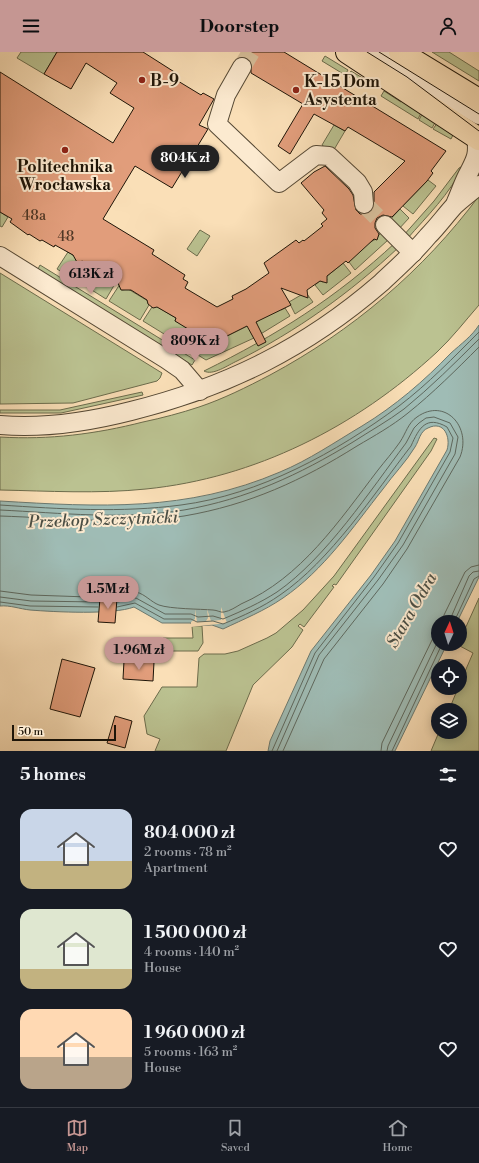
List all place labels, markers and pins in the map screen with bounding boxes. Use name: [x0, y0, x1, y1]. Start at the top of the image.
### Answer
place label: B-9: [150, 71, 179, 91]
place label: K-15 Dom Asystenta: [303, 72, 380, 110]
marker: B-9: [137, 75, 147, 85]
marker: K-15 Dom Asystenta: [291, 85, 301, 95]
marker: Politechnika Wrocławska: [60, 145, 70, 155]
pin: 804K zł: [148, 145, 222, 179]
place label: Politechnika Wrocławska: [17, 157, 113, 195]
pin: 613K zł: [54, 261, 128, 295]
pin: 809K zł: [158, 328, 232, 362]
pin: 1.5M zł: [71, 576, 145, 610]
pin: 1.96M zł: [98, 637, 180, 671]

